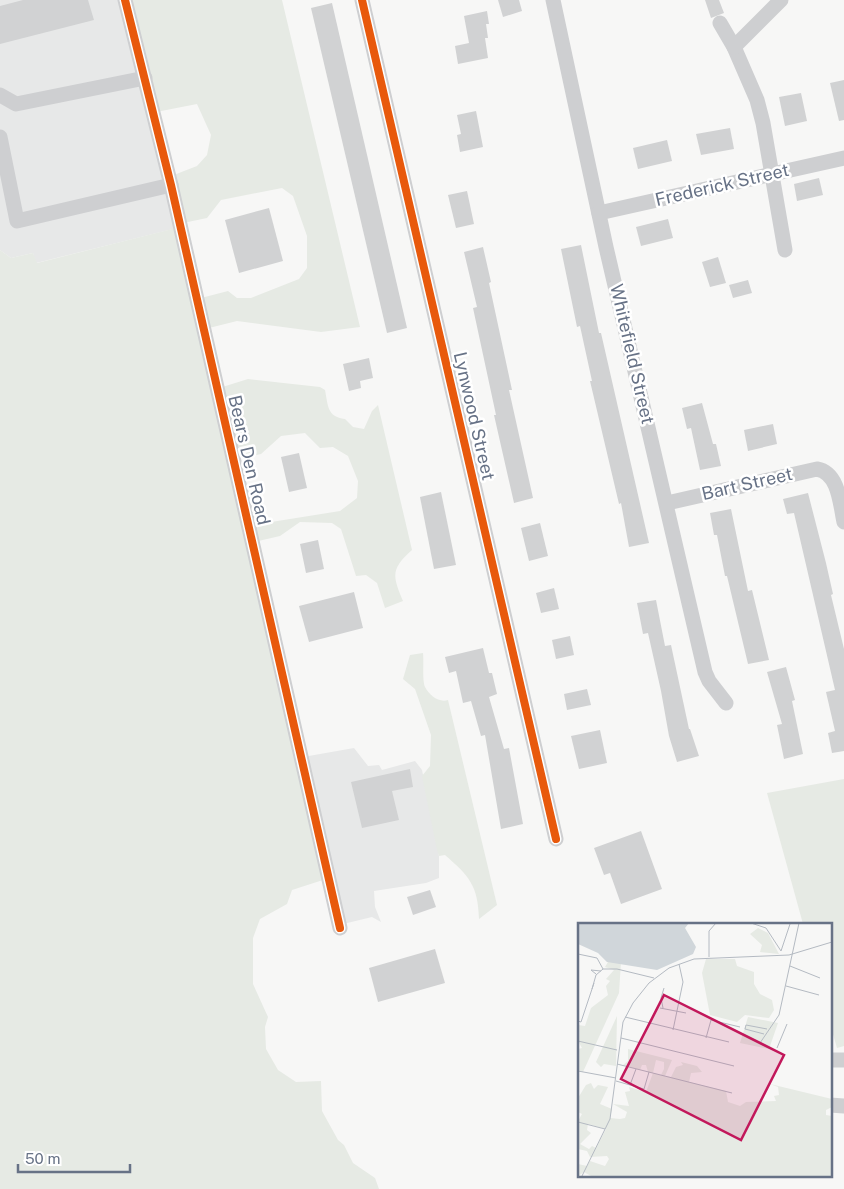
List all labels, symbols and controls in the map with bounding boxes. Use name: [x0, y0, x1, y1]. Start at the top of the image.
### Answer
street label: Frederick Street: [653, 159, 791, 210]
street label: Whitefield Street: [606, 282, 659, 426]
street label: Lynwood Street: [449, 350, 499, 482]
street label: Bears Den Road: [224, 393, 275, 527]
street label: Bart Street: [699, 463, 794, 504]
inset map: [578, 923, 832, 1176]
scale bar: [18, 1142, 130, 1174]
text: 50 m: [25, 1150, 60, 1167]

